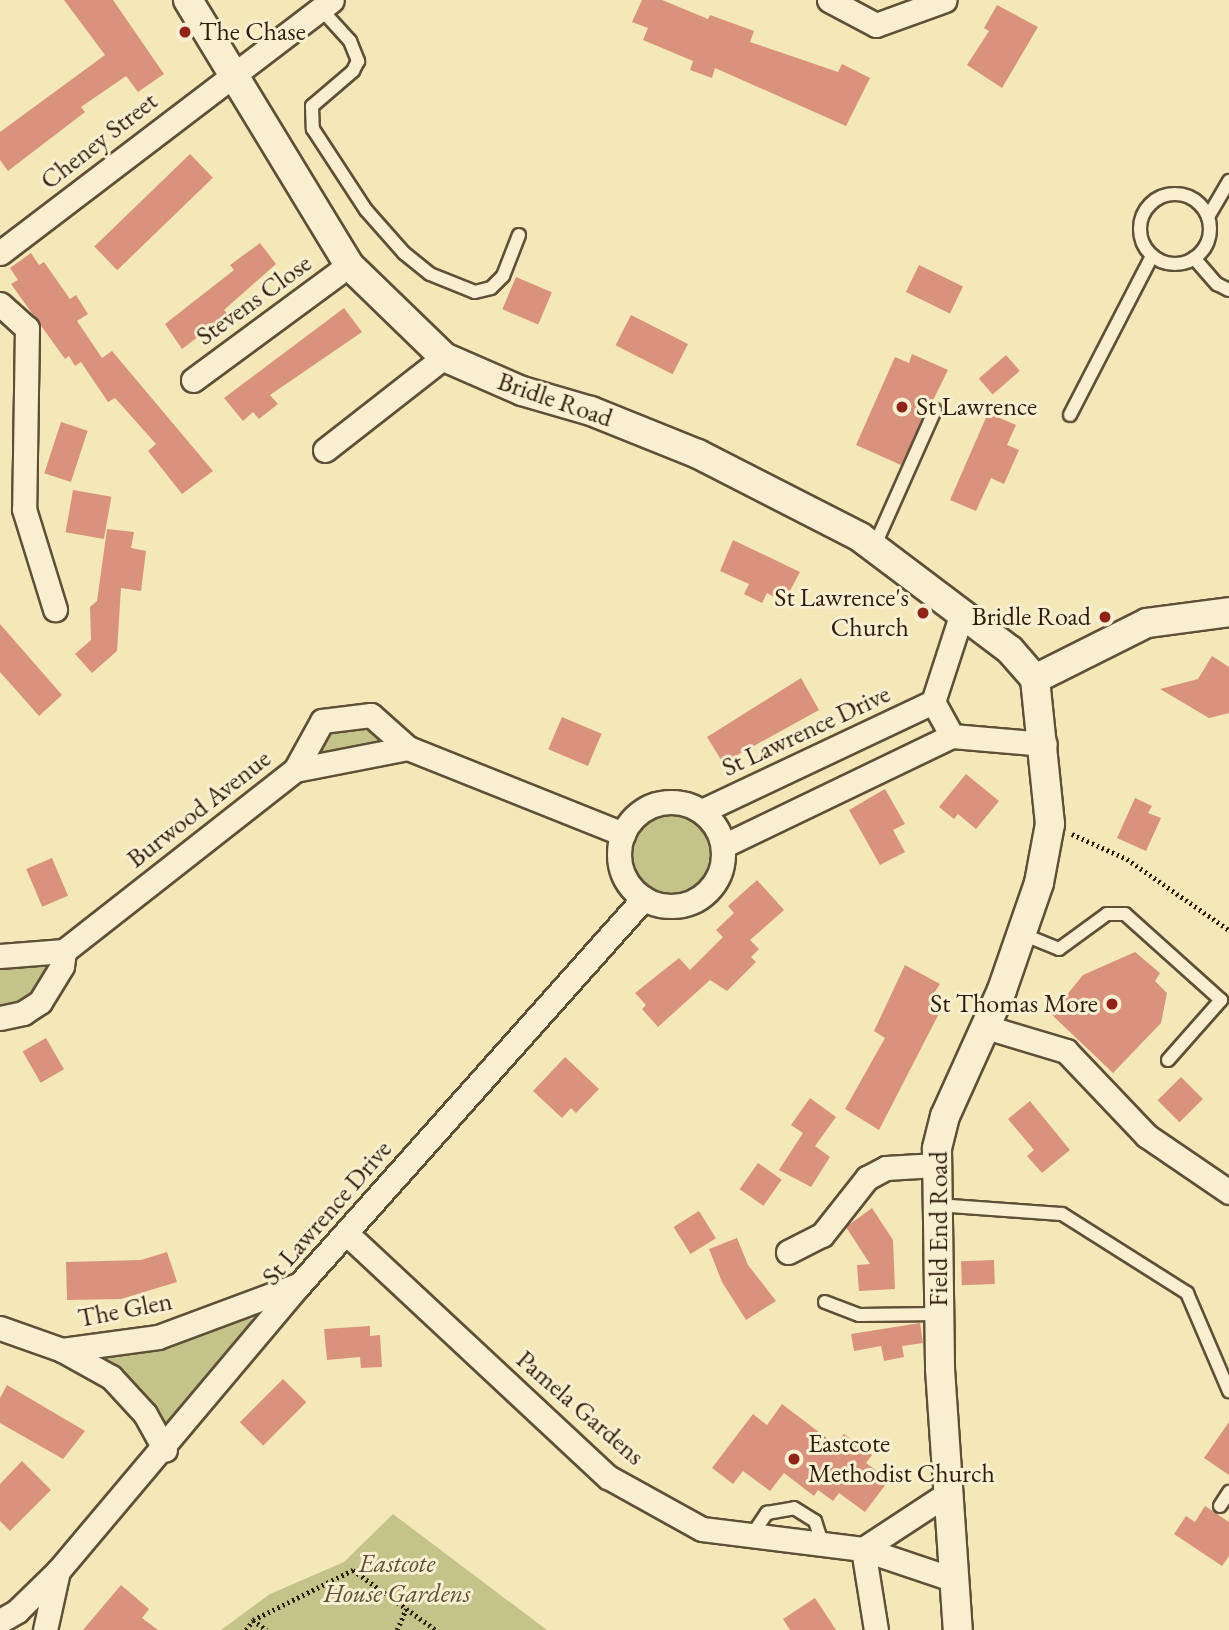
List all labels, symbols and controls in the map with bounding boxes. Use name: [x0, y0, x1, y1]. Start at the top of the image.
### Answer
place label: The Chase: [199, 16, 306, 48]
marker: The Chase: [177, 24, 193, 40]
street label: Cheney Street: [34, 86, 164, 196]
street label: Stevens Close: [190, 248, 318, 352]
street label: Bridle Road: [493, 366, 617, 434]
place label: St Lawrence: [916, 391, 1037, 423]
marker: St Lawrence: [894, 399, 910, 415]
place label: St Lawrence's Church: [774, 582, 909, 644]
place label: Bridle Road: [972, 601, 1091, 633]
marker: St Lawrence's Church: [915, 605, 931, 621]
marker: Bridle Road: [1097, 609, 1113, 625]
street label: St Lawrence Drive: [717, 678, 895, 784]
street label: Burwood Avenue: [121, 743, 277, 875]
place label: St Thomas More: [930, 988, 1098, 1020]
marker: St Thomas More: [1104, 996, 1120, 1012]
street label: St Lawrence Drive: [256, 1134, 398, 1292]
street label: Field End Road: [923, 1151, 955, 1307]
street label: The Glen: [75, 1286, 175, 1334]
street label: Pamela Gardens: [510, 1344, 650, 1472]
place label: Eastcote Methodist Church: [808, 1428, 995, 1490]
marker: Eastcote Methodist Church: [786, 1451, 802, 1467]
park label: Eastcote House Gardens: [323, 1548, 471, 1610]

